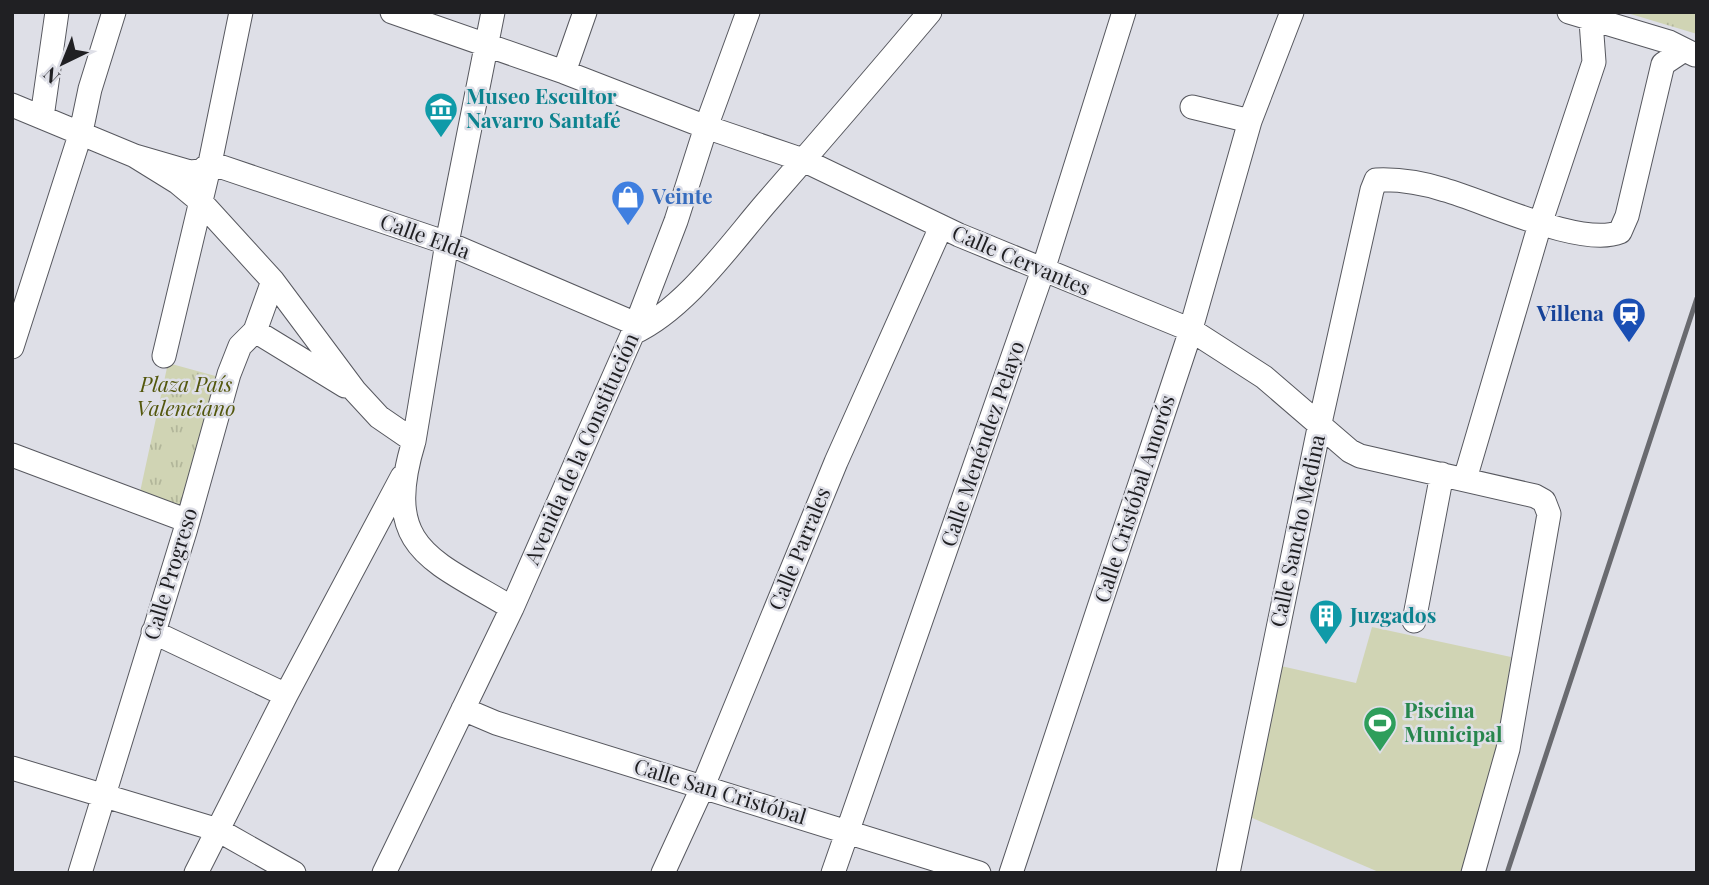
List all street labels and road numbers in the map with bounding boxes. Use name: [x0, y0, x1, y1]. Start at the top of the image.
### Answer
street label: Calle Elda: [377, 206, 475, 265]
street label: Calle Cervantes: [948, 217, 1095, 301]
street label: Avenida de la Constitución: [516, 328, 644, 569]
street label: Calle Menéndez Pelayo: [933, 337, 1029, 550]
street label: Calle Cristóbal Amorós: [1086, 391, 1180, 606]
street label: Calle Sancho Medina: [1262, 431, 1330, 629]
street label: Calle Parrales: [761, 483, 835, 614]
street label: Calle Progreso: [136, 504, 202, 643]
street label: Calle San Cristóbal: [631, 751, 810, 830]

